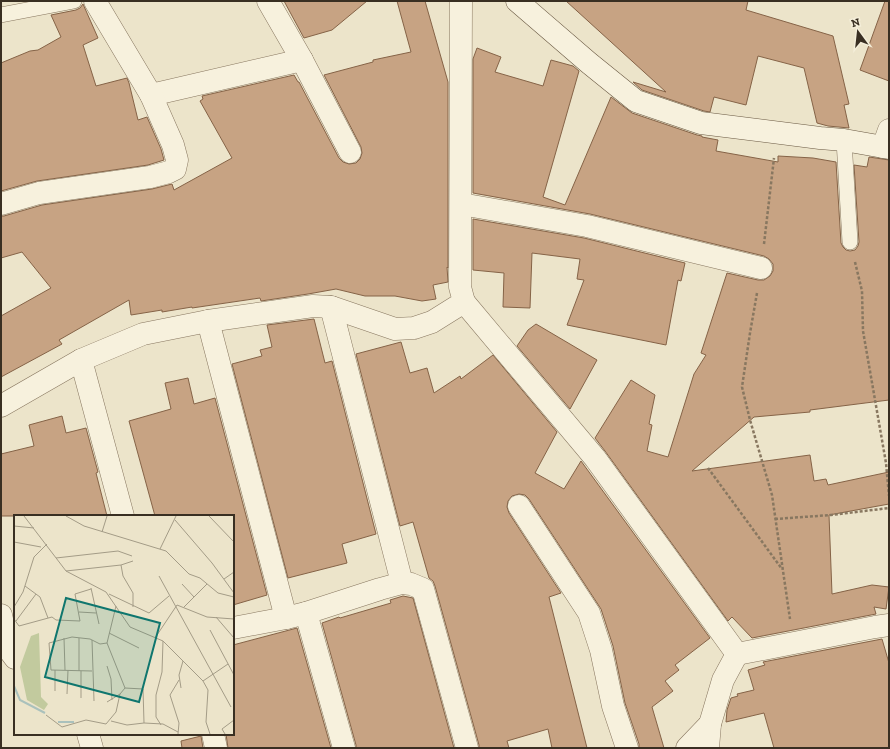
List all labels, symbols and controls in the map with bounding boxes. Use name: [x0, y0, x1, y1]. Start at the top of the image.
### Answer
north arrow: [838, 12, 878, 52]
text: N: [850, 15, 862, 30]
inset map: [14, 515, 234, 735]

